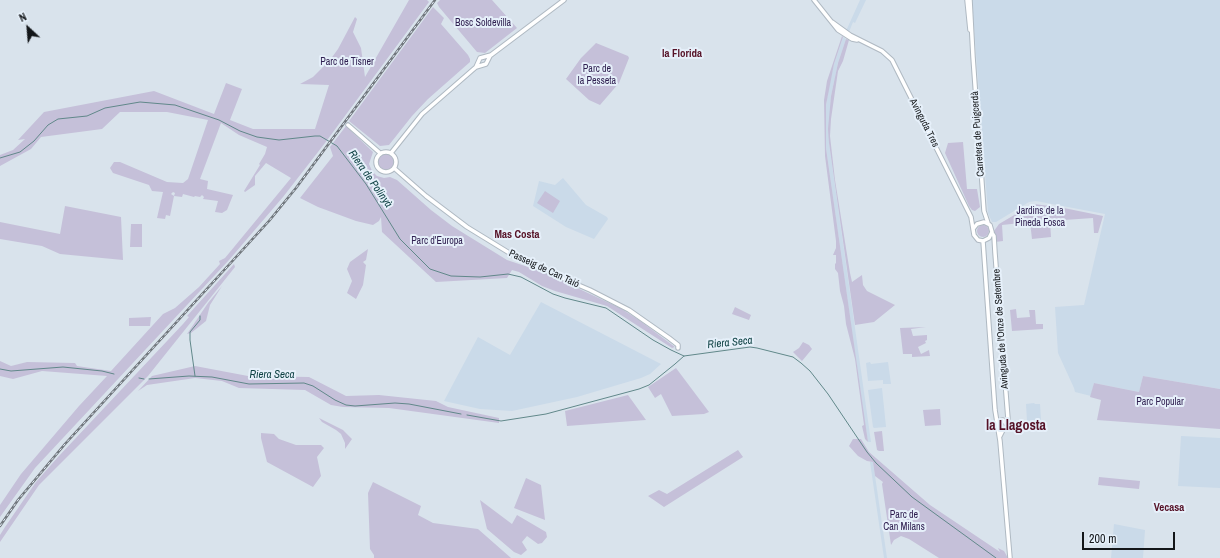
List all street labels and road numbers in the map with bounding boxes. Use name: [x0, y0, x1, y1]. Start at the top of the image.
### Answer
street label: Carretera de Puigcerdà: [969, 91, 987, 177]
street label: Avinguda Tres: [907, 97, 941, 149]
street label: Passeig de Can Taió: [507, 247, 581, 291]
street label: Avinguda de l'Onze de Setembre: [991, 269, 1011, 389]

